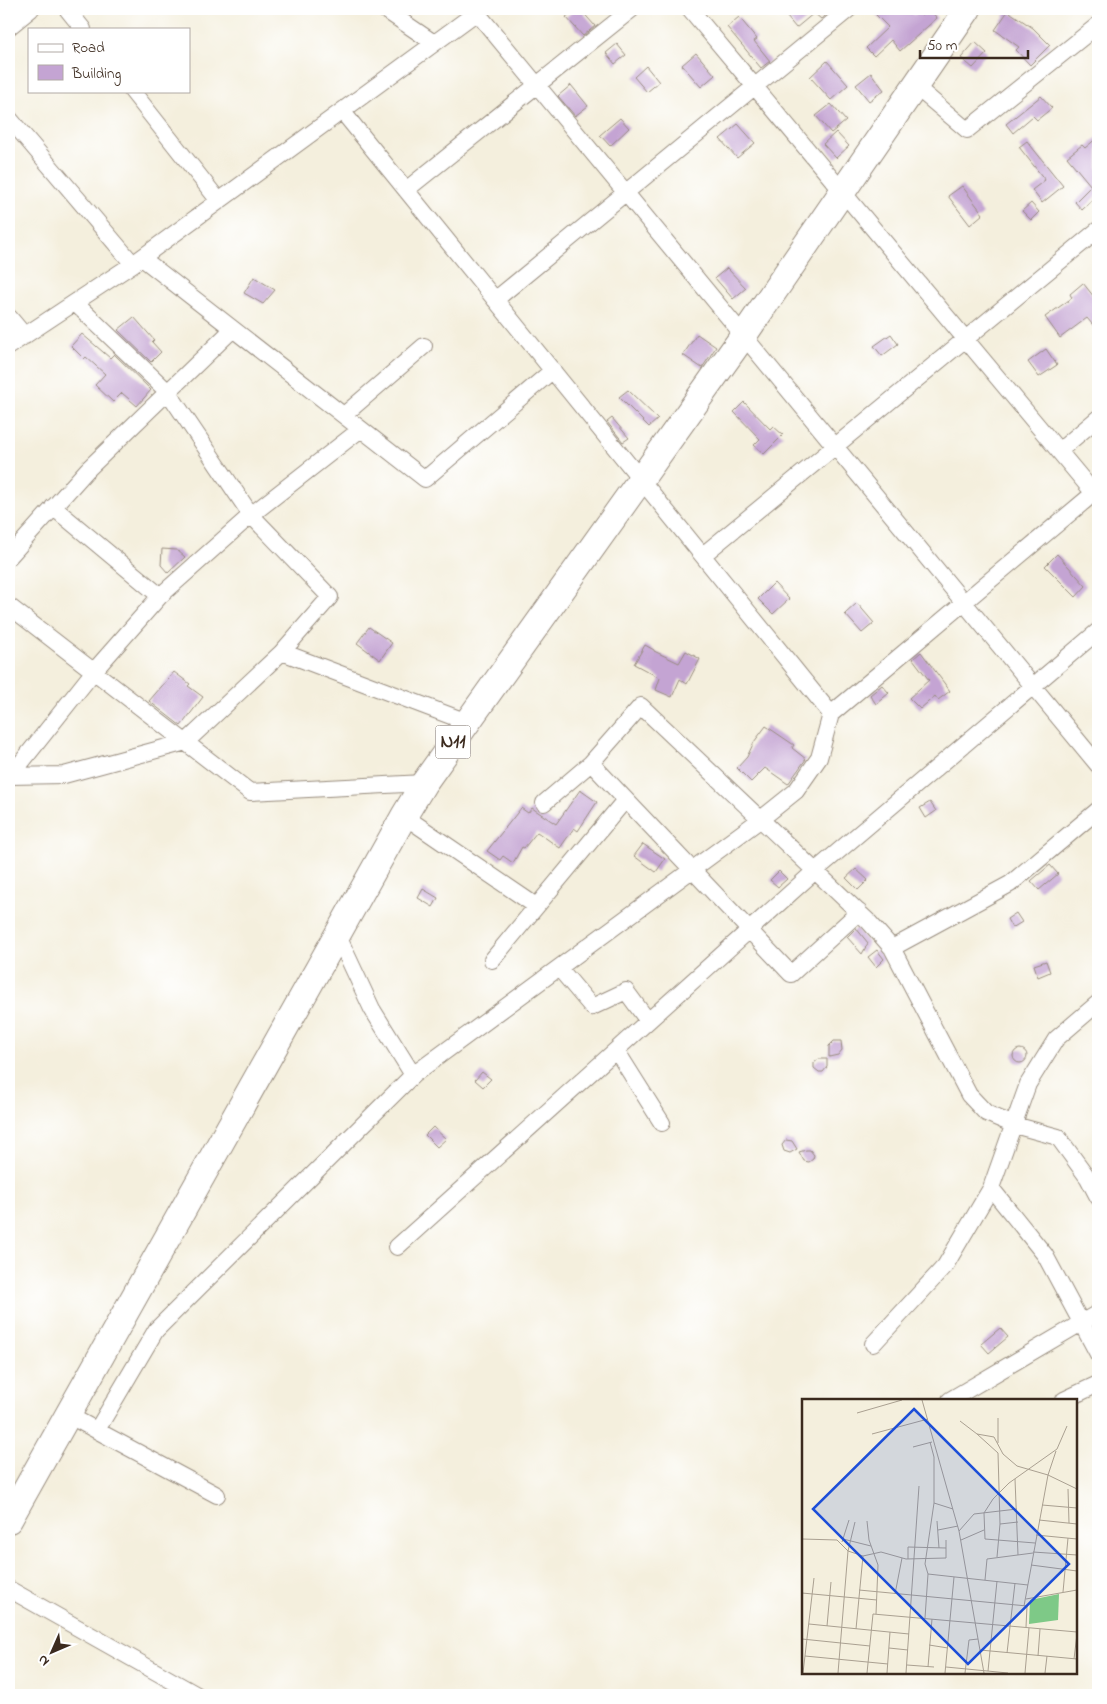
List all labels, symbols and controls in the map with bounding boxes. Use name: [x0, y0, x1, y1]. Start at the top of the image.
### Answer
legend: [28, 28, 190, 92]
scale bar: [920, 28, 1027, 60]
text: 50 m: [927, 35, 958, 57]
text: Road: [72, 37, 105, 59]
text: Building: [71, 63, 121, 86]
road number: N11: [436, 726, 470, 759]
inset map: [802, 1399, 1077, 1674]
north arrow: [28, 1626, 78, 1676]
text: N: [33, 1649, 55, 1671]

